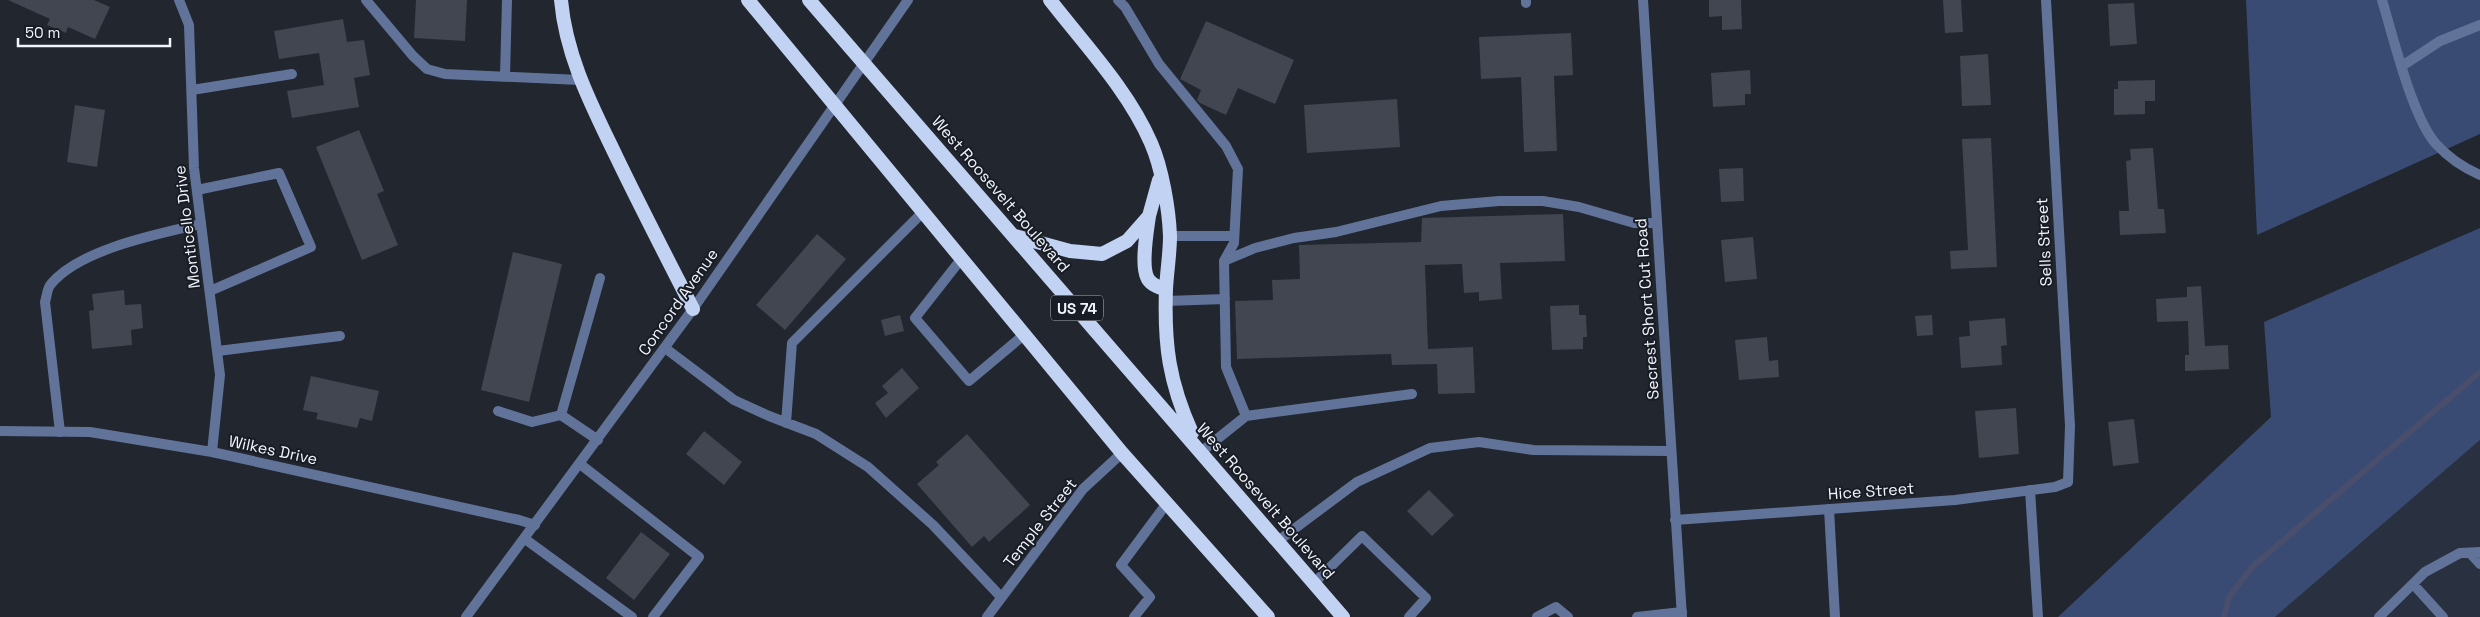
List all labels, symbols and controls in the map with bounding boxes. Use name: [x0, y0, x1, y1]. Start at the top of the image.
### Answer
scale bar: [18, 15, 170, 47]
text: 50 m: [25, 23, 60, 42]
street label: West Roosevelt Boulevard: [927, 111, 1075, 277]
street label: Monticello Drive: [169, 164, 205, 290]
street label: Sells Street: [2031, 197, 2057, 287]
street label: Secrest Short Cut Road: [1630, 218, 1664, 400]
street label: Concord Avenue: [633, 244, 723, 360]
road number: US 74: [1051, 296, 1103, 320]
street label: West Roosevelt Boulevard: [1192, 418, 1340, 584]
street label: Wilkes Drive: [227, 430, 319, 470]
street label: Temple Street: [999, 474, 1081, 572]
street label: Hice Street: [1827, 478, 1915, 504]

